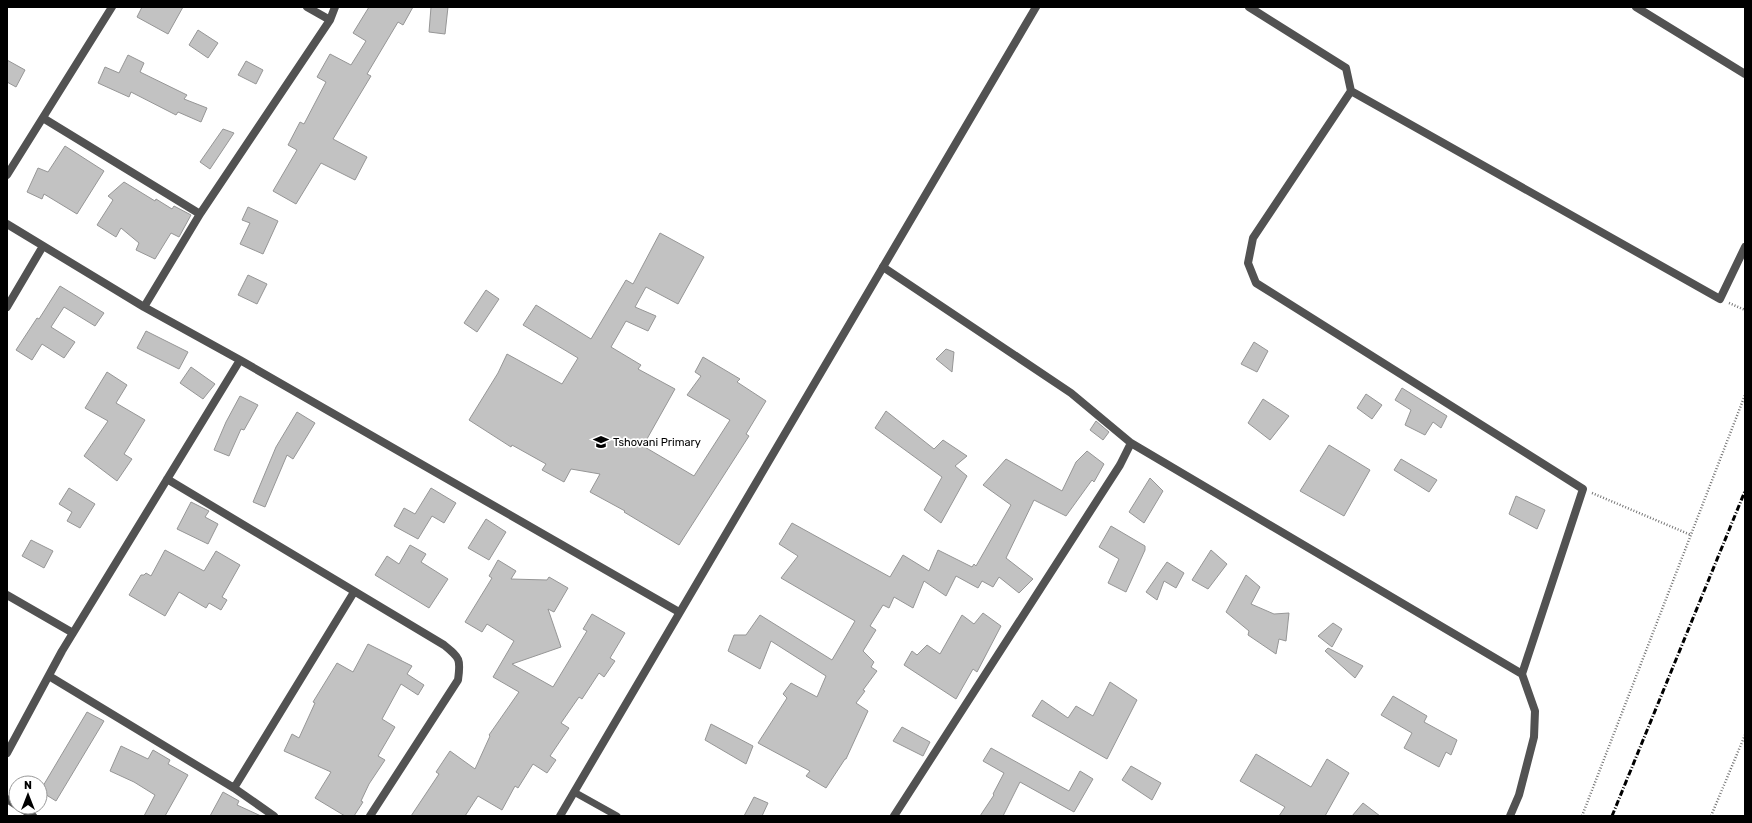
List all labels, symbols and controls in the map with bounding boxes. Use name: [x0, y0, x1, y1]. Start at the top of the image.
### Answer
school or university icon: Tshovani Primary: [592, 433, 610, 451]
place label: Tshovani Primary: [613, 436, 701, 449]
north arrow: [8, 775, 48, 815]
text: N: [24, 779, 32, 792]

